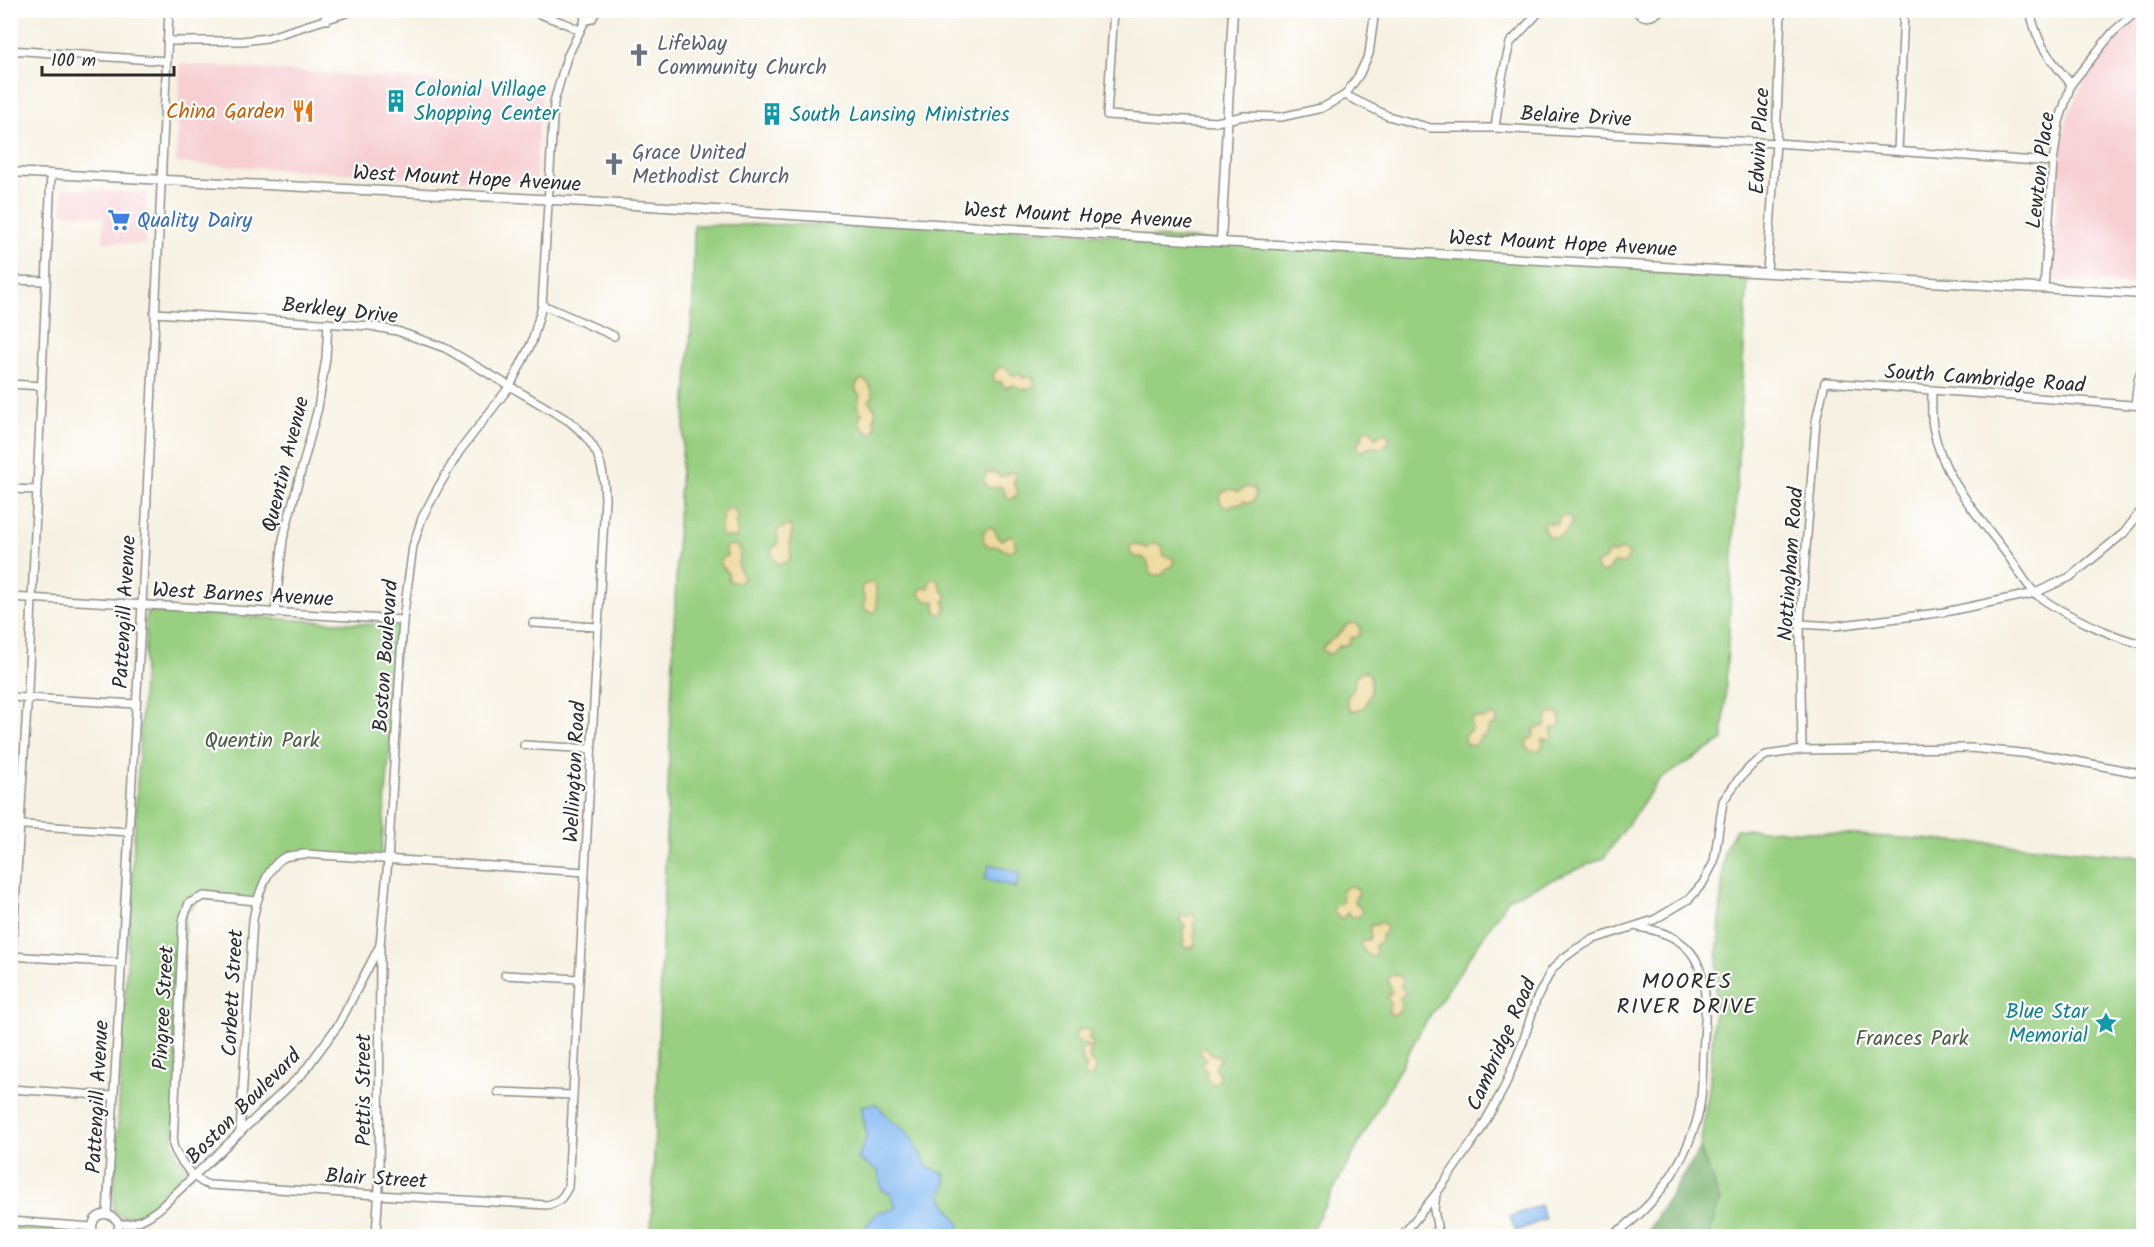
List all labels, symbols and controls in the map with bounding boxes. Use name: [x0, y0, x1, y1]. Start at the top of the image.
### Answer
place label: LifeWay Community Church: [657, 28, 827, 85]
scale bar: [42, 39, 174, 77]
church icon: LifeWay Community Church: [626, 42, 652, 68]
text: 100 m: [51, 47, 96, 76]
place label: Colonial Village Shopping Center: [414, 74, 559, 131]
street label: Edwin Place: [1741, 86, 1780, 195]
building icon: Colonial Village Shopping Center: [383, 88, 409, 114]
place label: China Garden: [166, 96, 285, 129]
restaurant icon: China Garden: [290, 98, 316, 124]
street label: Belaire Drive: [1519, 98, 1633, 137]
place label: South Lansing Ministries: [790, 99, 1010, 132]
building icon: South Lansing Ministries: [759, 101, 785, 127]
street label: Lewton Place: [2018, 109, 2065, 231]
place label: Grace United Methodist Church: [632, 137, 789, 194]
church icon: Grace United Methodist Church: [601, 151, 627, 177]
street label: West Mount Hope Avenue: [352, 157, 582, 202]
street label: West Mount Hope Avenue: [963, 194, 1193, 239]
place label: Quality Dairy: [137, 205, 252, 238]
supermarket icon: Quality Dairy: [106, 207, 132, 233]
street label: West Mount Hope Avenue: [1448, 222, 1678, 267]
street label: Berkley Drive: [280, 289, 400, 334]
street label: South Cambridge Road: [1883, 356, 2087, 403]
street label: Quentin Avenue: [254, 393, 319, 536]
street label: Nottingham Road: [1770, 485, 1813, 642]
street label: Pattengill Avenue: [105, 534, 146, 690]
street label: West Barnes Avenue: [151, 574, 335, 617]
street label: Boston Boulevard: [365, 578, 408, 733]
street label: Wellington Road: [555, 700, 596, 844]
park label: Quentin Park: [205, 725, 320, 758]
street label: Corbett Street: [214, 928, 253, 1058]
street label: Pingree Street: [145, 944, 184, 1071]
district label: MOORES RIVER DRIVE: [1617, 965, 1757, 1025]
street label: Cambridge Road: [1458, 972, 1547, 1116]
place label: Blue Star Memorial: [2005, 996, 2089, 1053]
place icon: Blue Star Memorial: [2093, 1010, 2119, 1036]
street label: Pattengill Avenue: [78, 1019, 119, 1175]
park label: Frances Park: [1855, 1023, 1969, 1056]
street label: Pettis Street: [348, 1033, 381, 1146]
street label: Boston Boulevard: [178, 1041, 310, 1173]
street label: Blair Street: [324, 1160, 429, 1199]

